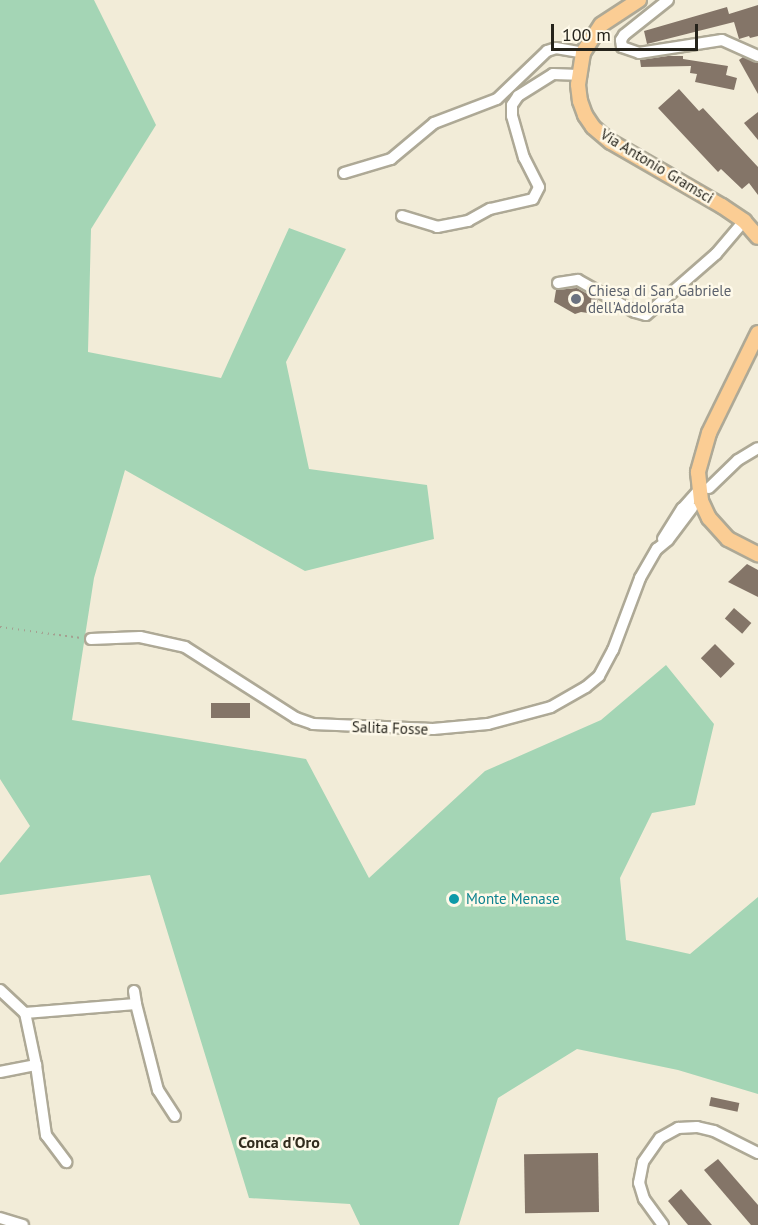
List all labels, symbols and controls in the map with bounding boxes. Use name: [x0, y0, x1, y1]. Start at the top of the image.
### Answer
scale bar: [554, 12, 701, 50]
text: 100 m: [562, 23, 611, 46]
street label: Via Antonio Gramsci: [597, 125, 717, 207]
place label: Chiesa di San Gabriele dell'Addolorata: [588, 281, 731, 316]
marker: Chiesa di San Gabriele dell'Addolorata: [569, 292, 583, 306]
street label: Salita Fosse: [352, 718, 428, 738]
place label: Monte Menase: [466, 890, 560, 908]
marker: Monte Menase: [447, 892, 461, 906]
district label: Conca d'Oro: [238, 1132, 320, 1152]

